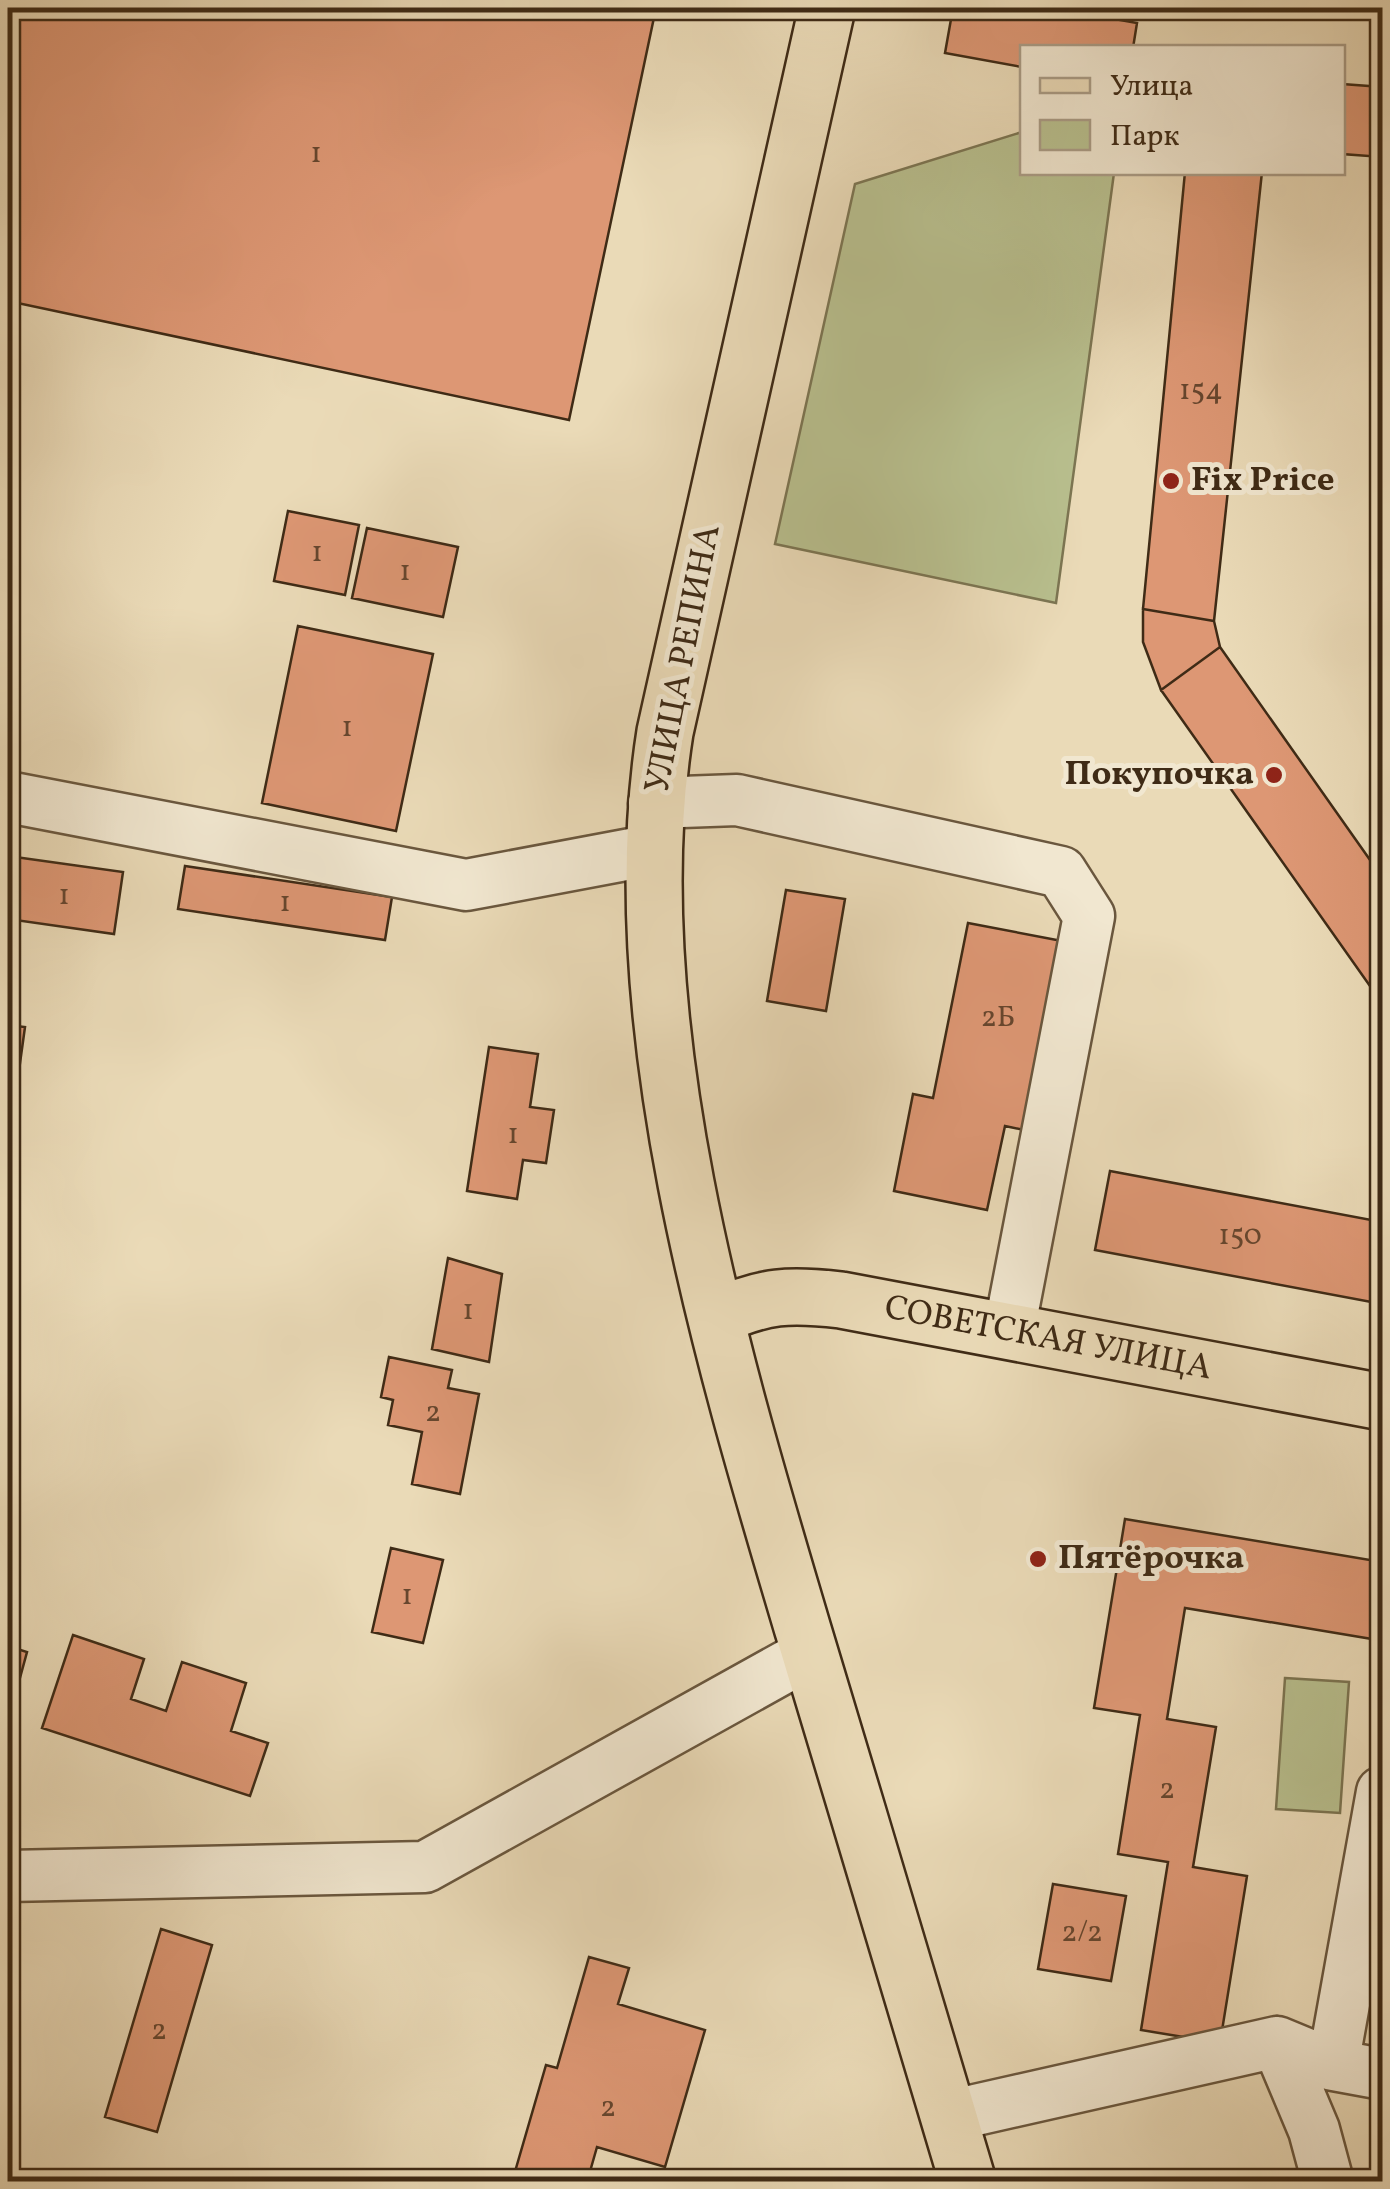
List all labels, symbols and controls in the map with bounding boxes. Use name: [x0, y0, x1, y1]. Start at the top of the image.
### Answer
legend: [1020, 45, 1345, 175]
text: Улица: [1110, 66, 1193, 108]
text: Парк: [1110, 116, 1179, 158]
house number: 1: [310, 133, 322, 175]
house number: 154: [1179, 370, 1223, 412]
place label: Fix Price: [1191, 457, 1335, 505]
marker: Fix Price: [1160, 470, 1182, 492]
street label: УЛИЦА РЕПИНА: [634, 521, 734, 797]
house number: 1: [311, 532, 323, 574]
house number: 1: [399, 551, 411, 593]
house number: 1: [341, 707, 353, 749]
place label: Покупочка: [1065, 751, 1254, 799]
marker: Покупочка: [1263, 764, 1285, 786]
house number: 1: [58, 875, 70, 917]
house number: 1: [279, 882, 291, 924]
house number: 2Б: [981, 997, 1015, 1039]
house number: 1: [507, 1114, 519, 1156]
house number: 150: [1218, 1215, 1262, 1257]
street label: СОВЕТСКАЯ УЛИЦА: [880, 1285, 1216, 1393]
house number: 1: [462, 1290, 474, 1332]
house number: 2: [425, 1392, 441, 1434]
place label: Пятёрочка: [1058, 1535, 1244, 1583]
marker: Пятёрочка: [1027, 1548, 1049, 1570]
house number: 1: [401, 1575, 413, 1617]
house number: 2: [1159, 1769, 1175, 1811]
house number: 2/2: [1061, 1912, 1103, 1954]
house number: 2: [151, 2010, 167, 2052]
house number: 2: [600, 2087, 616, 2129]

